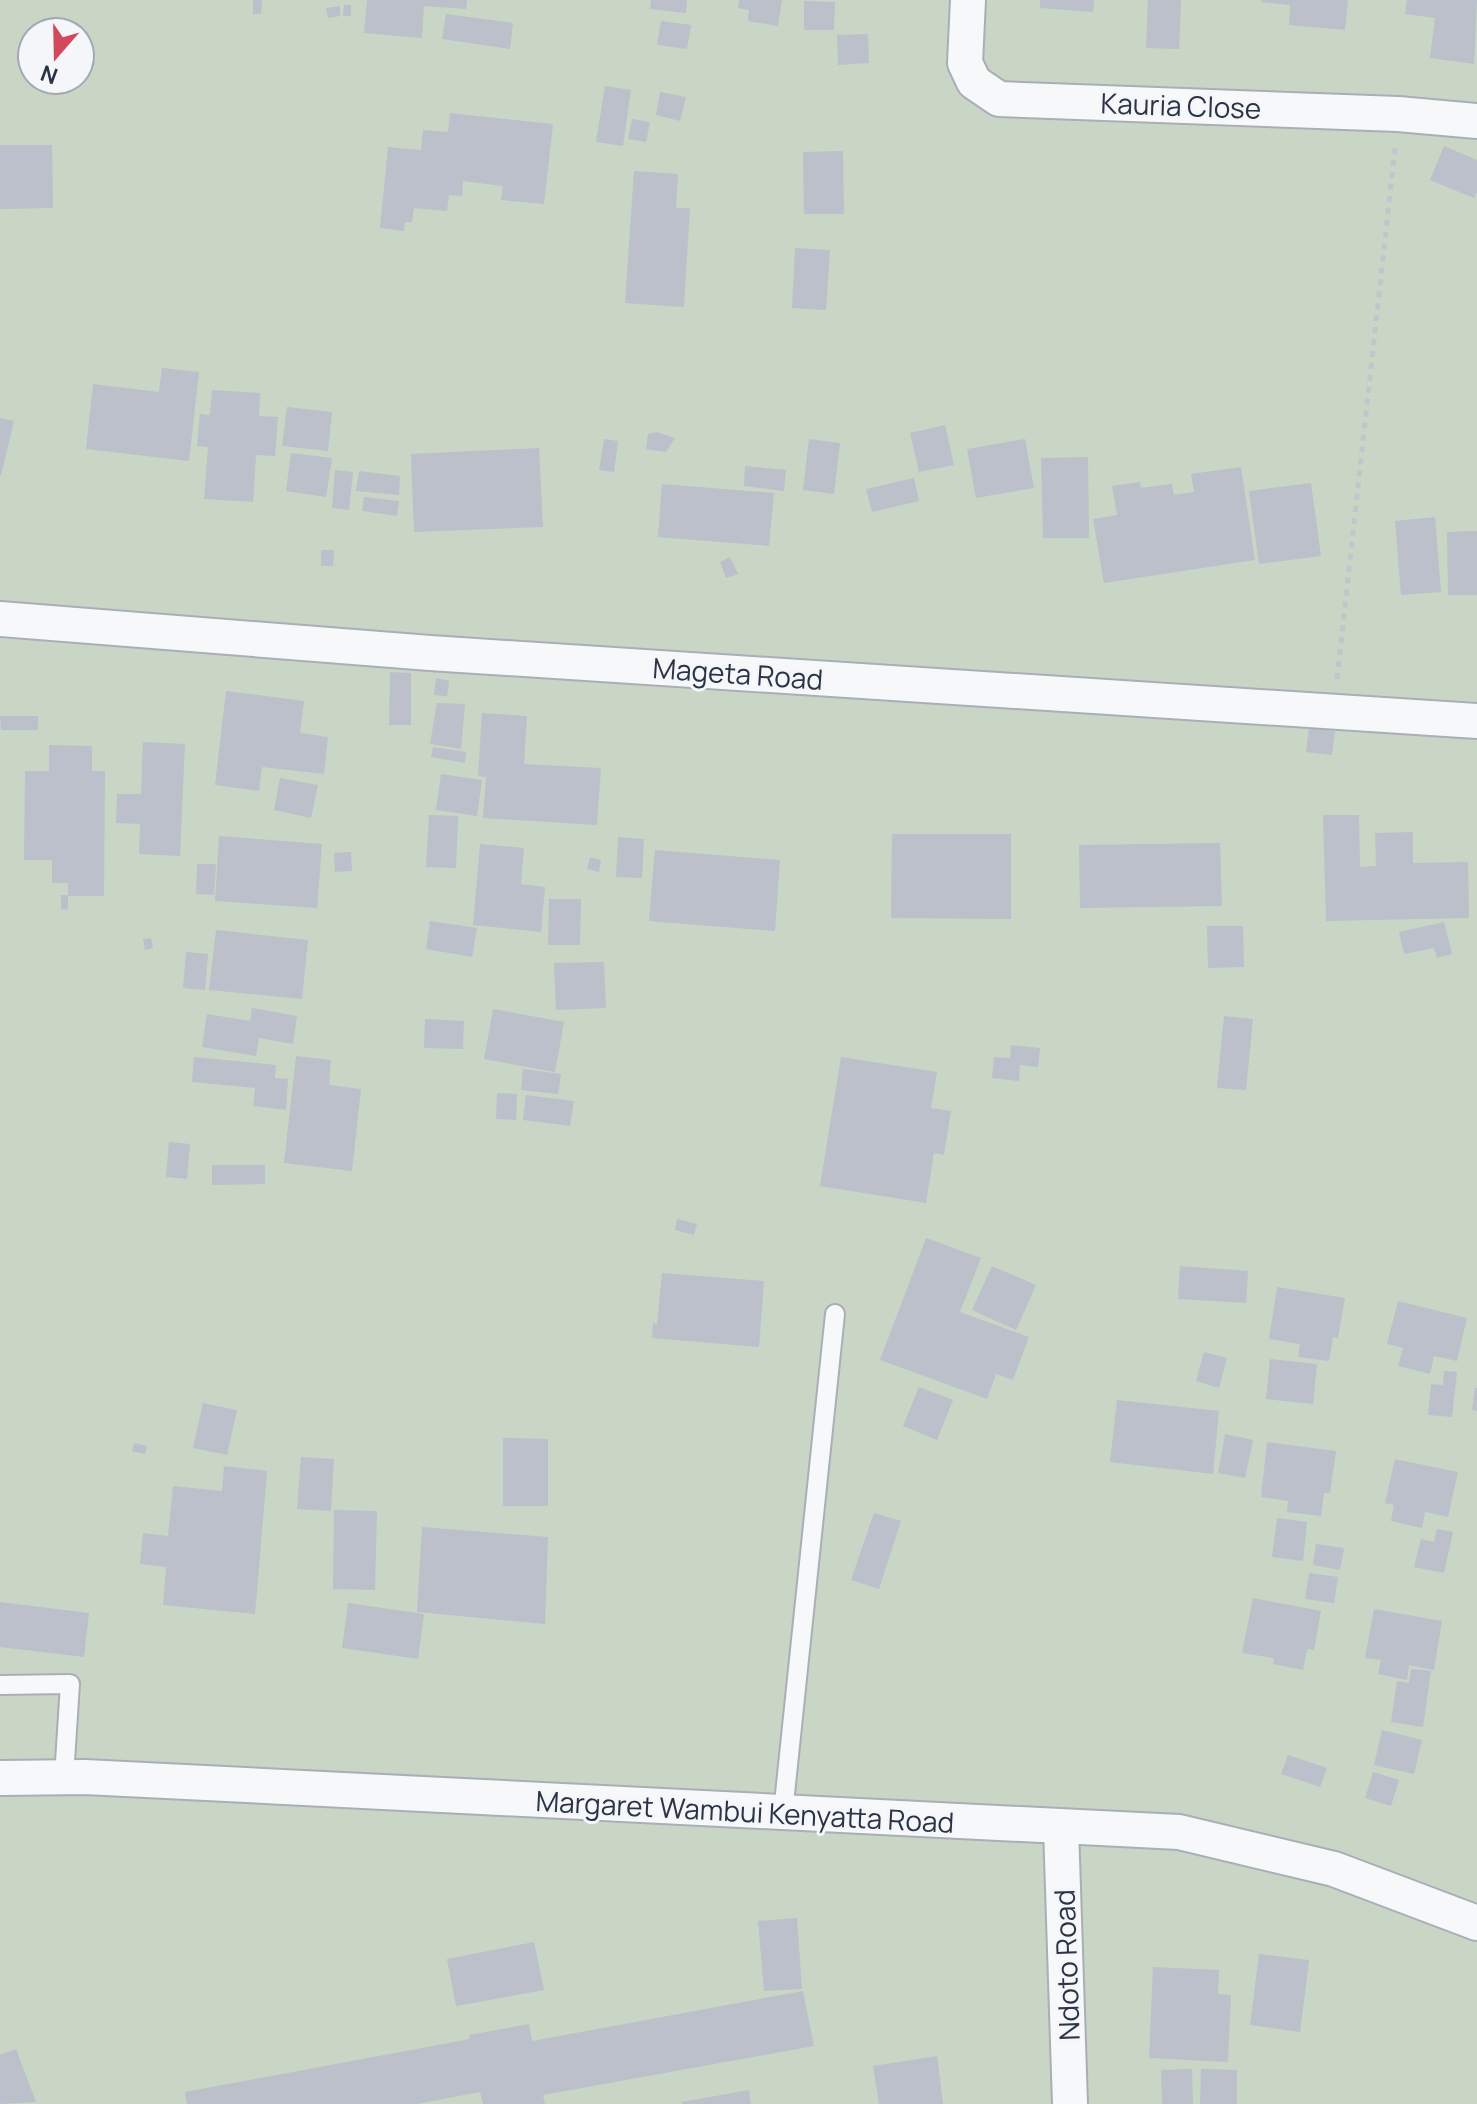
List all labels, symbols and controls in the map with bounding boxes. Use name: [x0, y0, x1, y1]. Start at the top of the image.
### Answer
north arrow: [16, 16, 96, 96]
text: N: [37, 58, 62, 92]
street label: Kauria Close: [1100, 83, 1262, 127]
street label: Mageta Road: [651, 648, 825, 698]
street label: Margaret Wambui Kenyatta Road: [535, 1781, 955, 1841]
street label: Ndoto Road: [1044, 1889, 1088, 2041]

